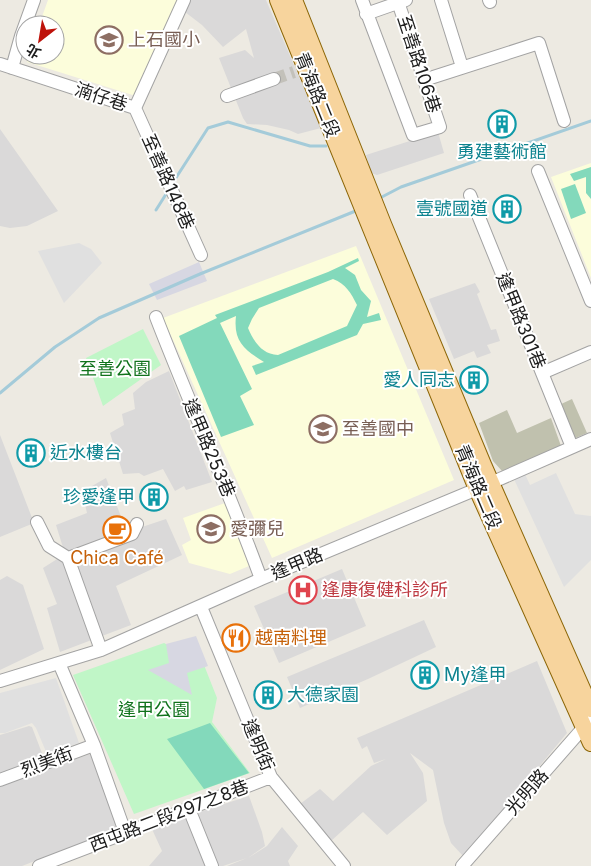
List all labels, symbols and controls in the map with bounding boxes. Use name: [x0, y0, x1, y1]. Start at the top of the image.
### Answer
street label: 至善路106巷: [394, 12, 445, 116]
north arrow: [15, 15, 65, 65]
school or university icon: 上石國小: [94, 25, 124, 55]
place label: 上石國小: [128, 29, 200, 50]
text: 北: [23, 41, 43, 62]
street label: 青海路二段: [291, 49, 344, 140]
street label: 湳仔巷: [72, 78, 130, 115]
building icon: 勇建藝術館: [487, 109, 517, 139]
street label: 至善路148巷: [138, 131, 199, 233]
place label: 勇建藝術館: [457, 141, 547, 162]
building icon: 壹號國道: [492, 194, 522, 224]
place label: 壹號國道: [416, 198, 488, 219]
street label: 逢甲路301巷: [493, 270, 550, 372]
park label: 至善公園: [79, 358, 151, 379]
building icon: 愛人同志: [459, 365, 489, 395]
place label: 愛人同志: [383, 369, 455, 390]
street label: 逢甲路253巷: [179, 395, 240, 500]
school or university icon: 至善國中: [308, 414, 338, 444]
place label: 至善國中: [342, 418, 414, 439]
building icon: 近水樓台: [16, 438, 46, 468]
street label: 青海路二段: [451, 441, 506, 532]
place label: 近水樓台: [50, 442, 122, 463]
building icon: 珍愛逢甲: [139, 482, 169, 512]
place label: 珍愛逢甲: [63, 486, 135, 507]
school or university icon: 愛彌兒: [196, 514, 226, 544]
cafe icon: Chica Café: [102, 515, 132, 545]
place label: 愛彌兒: [230, 518, 284, 539]
street label: 逢甲路: [268, 543, 326, 584]
place label: Chica Café: [70, 547, 164, 568]
hospital icon: 逢康復健科診所: [288, 575, 318, 605]
place label: 逢康復健科診所: [322, 579, 448, 600]
restaurant icon: 越南料理: [221, 623, 251, 653]
place label: 越南料理: [255, 627, 327, 648]
building icon: My逢甲: [410, 660, 440, 690]
place label: My逢甲: [444, 664, 506, 685]
building icon: 大德家園: [253, 680, 283, 710]
place label: 大德家園: [287, 684, 359, 705]
park label: 逢甲公園: [118, 699, 190, 720]
street label: 逢明街: [238, 716, 279, 774]
street label: 烈美街: [18, 742, 76, 781]
street label: 光明路: [501, 764, 552, 819]
street label: 西屯路二段297之8巷: [86, 775, 252, 856]

